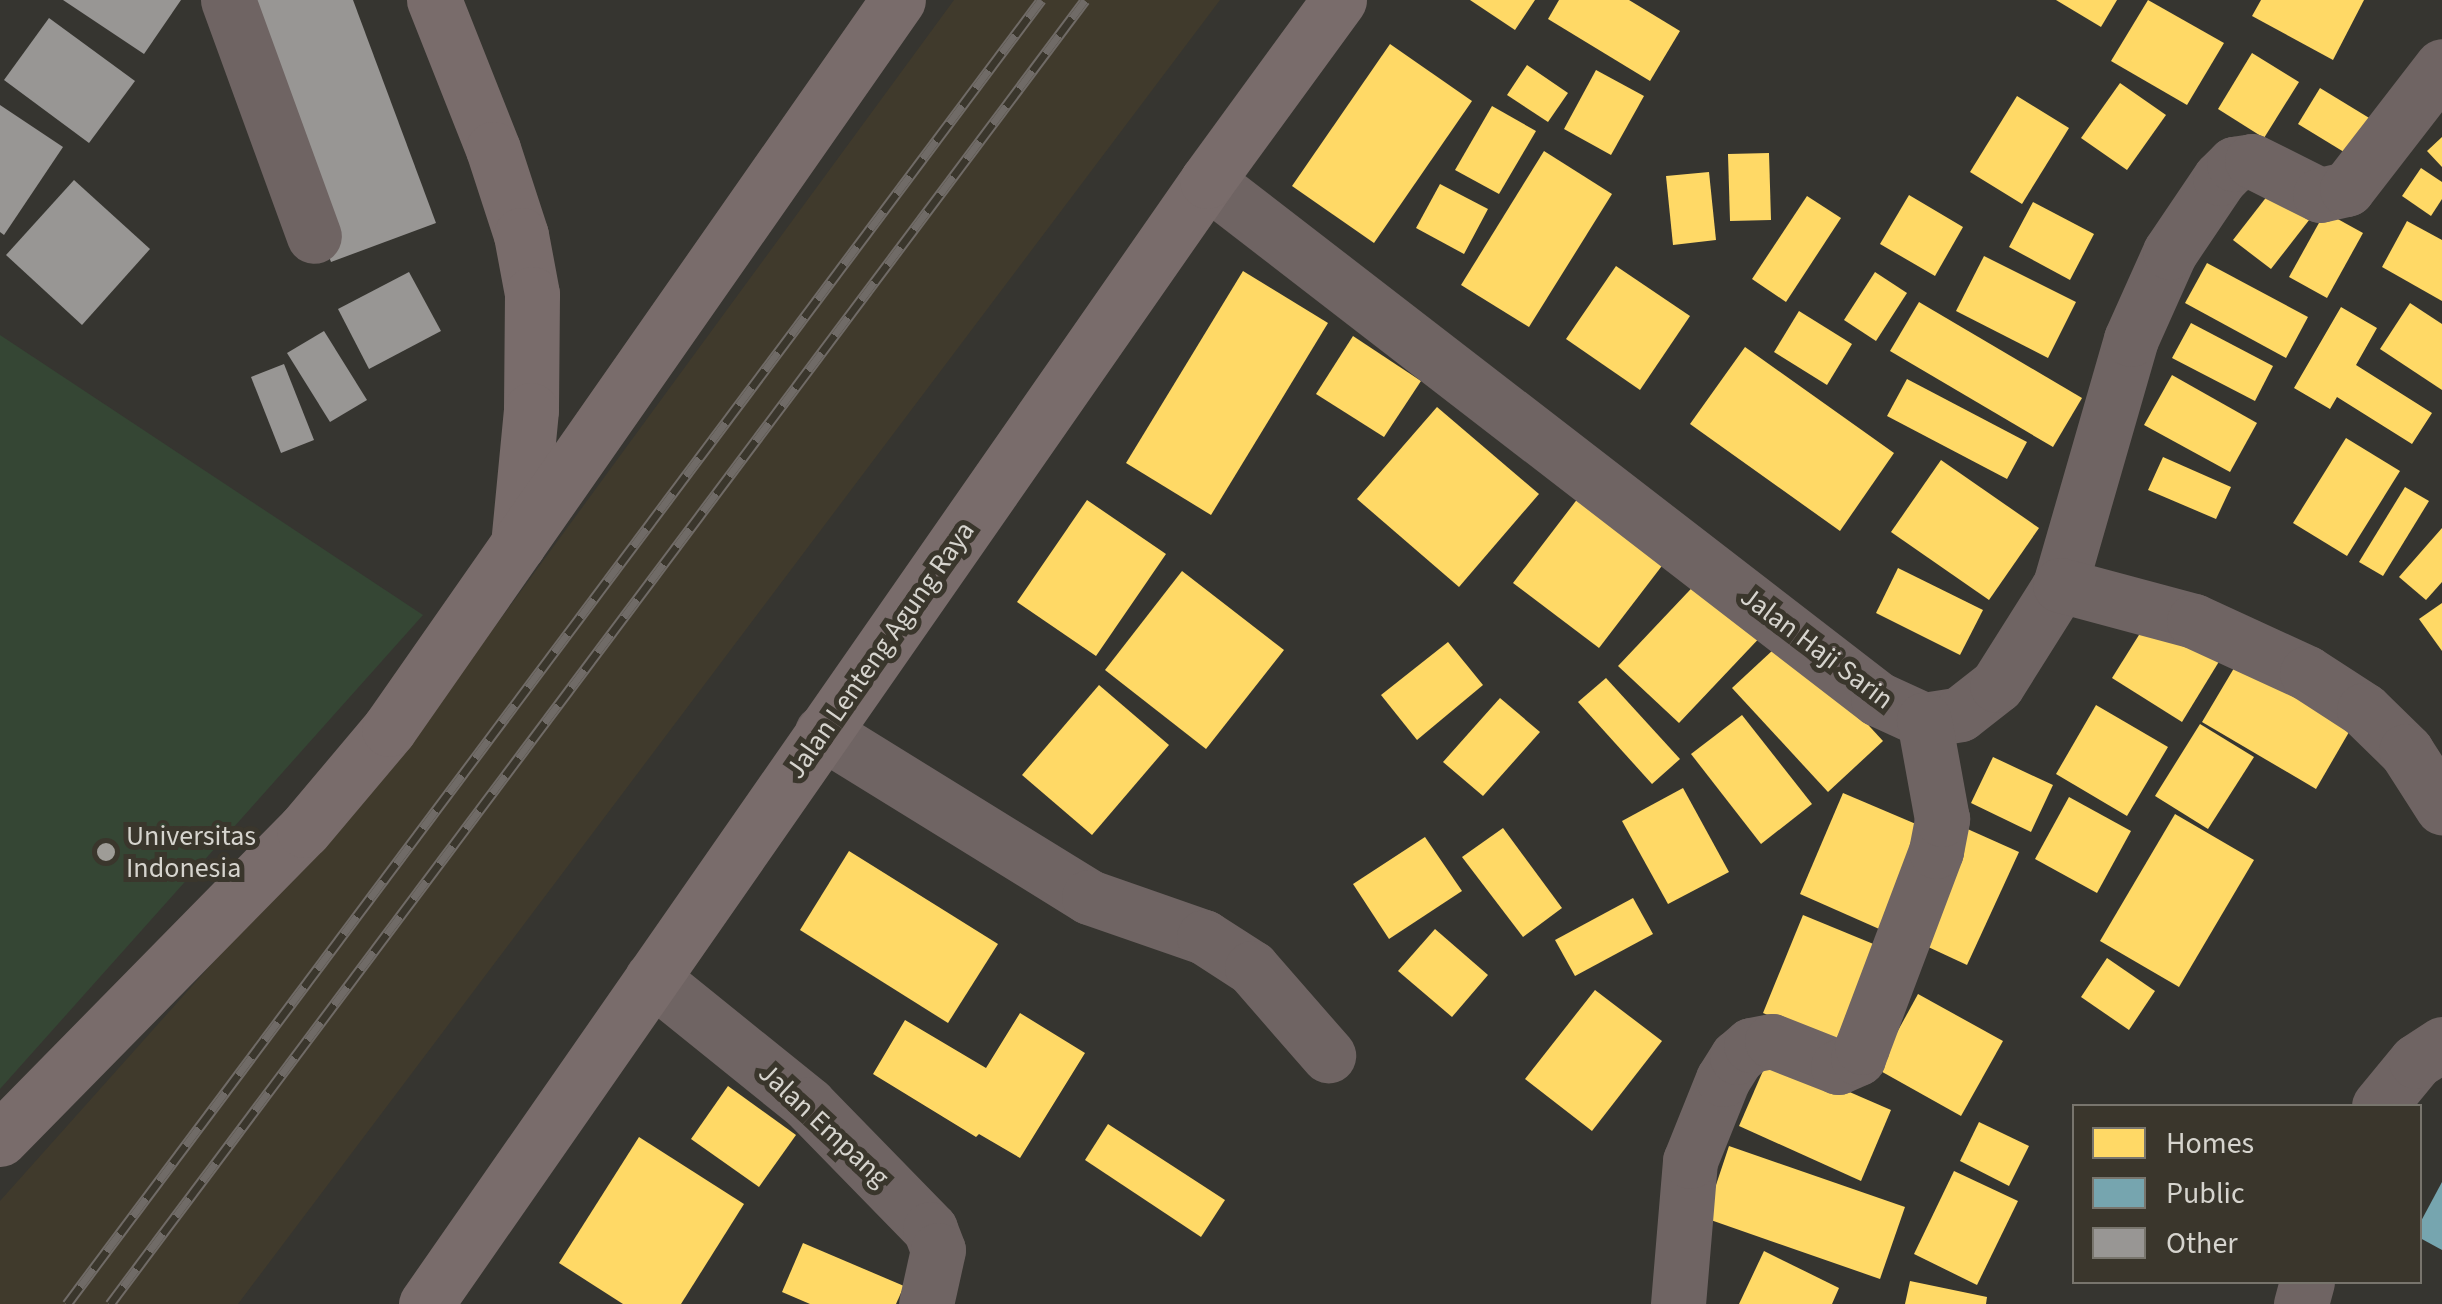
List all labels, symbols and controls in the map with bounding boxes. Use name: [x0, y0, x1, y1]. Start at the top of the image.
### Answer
street label: Jalan Lenteng Agung Raya: [778, 515, 982, 785]
street label: Jalan Haji Sarin: [1734, 580, 1900, 716]
place label: Universitas Indonesia: [126, 819, 256, 885]
marker: Universitas Indonesia: [95, 841, 117, 863]
street label: Jalan Empang: [752, 1056, 896, 1194]
legend: [2072, 1104, 2422, 1284]
text: Homes: [2166, 1122, 2254, 1165]
text: Public: [2166, 1172, 2245, 1215]
text: Other: [2166, 1222, 2238, 1265]

